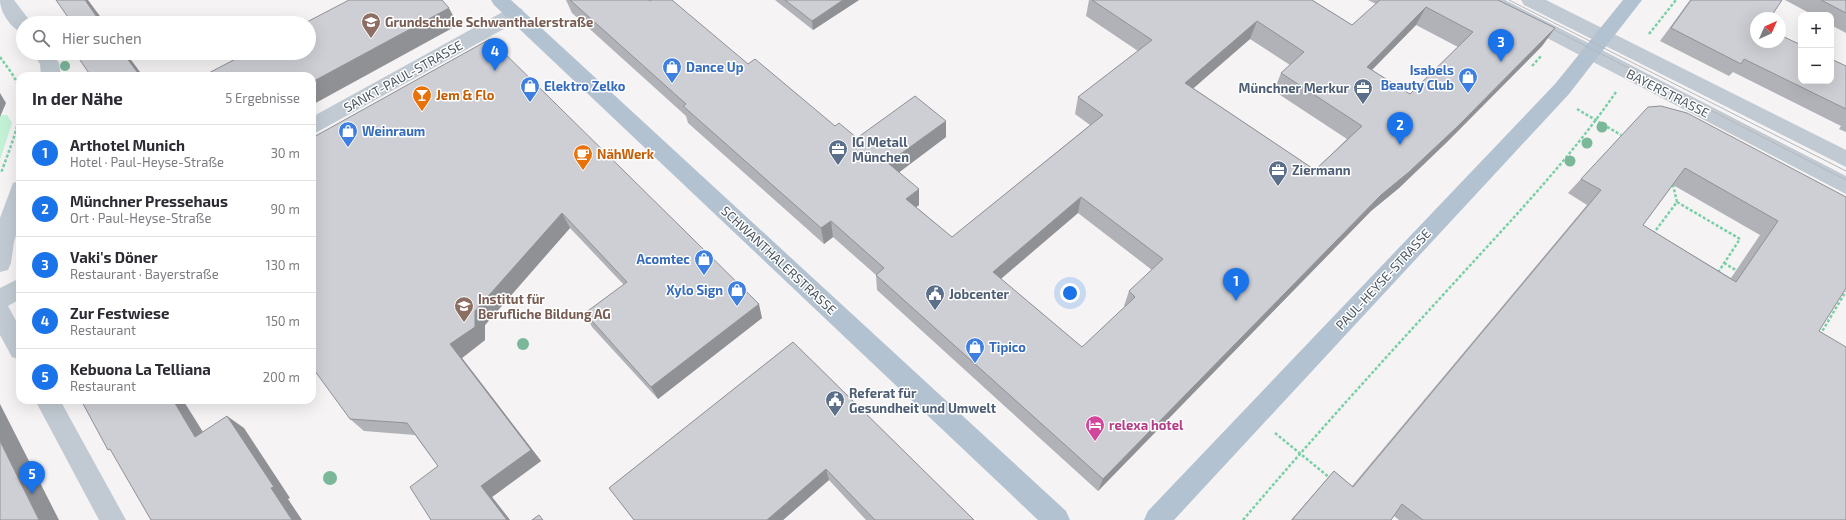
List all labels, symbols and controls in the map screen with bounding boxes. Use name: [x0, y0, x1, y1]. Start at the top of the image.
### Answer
school or university icon: Grundschule Schwanthalerstraße: [360, 11, 382, 39]
north arrow: [1750, 12, 1786, 48]
map controls: [1798, 12, 1834, 84]
button: +: [1798, 12, 1834, 48]
place label: Grundschule Schwanthalerstraße: [385, 14, 593, 30]
search box: [16, 16, 316, 60]
icon: search: [30, 27, 52, 49]
text: Hier suchen: [62, 29, 142, 47]
pin: 3: [1488, 29, 1514, 62]
street label: SANKT-PAUL-STRASSE: [341, 37, 465, 115]
pin: 4: [482, 38, 508, 71]
button: −: [1798, 48, 1834, 84]
shop icon: Dance Up: [661, 56, 683, 84]
place label: Dance Up: [686, 59, 744, 75]
place label: Isabels Beauty Club: [1381, 62, 1454, 93]
street label: BAYERSTRASSE: [1624, 65, 1712, 121]
shop icon: Isabels Beauty Club: [1457, 66, 1479, 94]
shop icon: Elektro Zelko: [519, 75, 541, 103]
office icon: Münchner Merkur: [1352, 77, 1374, 105]
place label: Elektro Zelko: [544, 78, 626, 94]
place label: Münchner Merkur: [1239, 80, 1349, 96]
bar icon: Jem & Flo: [411, 84, 433, 112]
place label: Jem & Flo: [436, 87, 495, 103]
text: In der Nähe: [32, 88, 123, 108]
text: 5 Ergebnisse: [225, 90, 300, 106]
pin: 2: [1387, 112, 1413, 145]
shop icon: Weinraum: [337, 120, 359, 148]
place label: Weinraum: [362, 123, 425, 139]
place label: IG Metall München: [852, 134, 909, 165]
text: Arthotel Munich: [70, 136, 185, 154]
office icon: IG Metall München: [827, 138, 849, 166]
cafe icon: NähWerk: [572, 143, 594, 171]
text: 1: [42, 145, 48, 161]
text: 30 m: [271, 145, 300, 161]
place label: NähWerk: [597, 146, 655, 162]
text: Hotel · Paul-Heyse-Straße: [70, 154, 224, 170]
office icon: Ziermann: [1267, 159, 1289, 187]
place label: Ziermann: [1292, 162, 1351, 178]
text: Münchner Pressehaus: [70, 192, 228, 210]
text: 2: [41, 201, 49, 217]
text: 90 m: [270, 201, 300, 217]
street label: SCHWANTHALERSTRASSE: [718, 202, 840, 318]
text: Ort · Paul-Heyse-Straße: [70, 210, 211, 226]
street label: PAUL-HEYSE-STRASSE: [1332, 225, 1434, 333]
text: Vaki's Döner: [70, 248, 158, 266]
shop icon: Acomtec: [693, 248, 715, 276]
place label: Acomtec: [637, 251, 690, 267]
text: 3: [41, 257, 49, 273]
text: 130 m: [265, 257, 300, 273]
text: Restaurant · Bayerstraße: [70, 266, 219, 282]
pin: 1: [1223, 268, 1249, 301]
shop icon: Xylo Sign: [726, 279, 748, 307]
place label: Xylo Sign: [666, 282, 723, 298]
public building icon: Jobcenter: [924, 283, 946, 311]
your location: [1060, 283, 1080, 303]
place label: Jobcenter: [949, 286, 1010, 302]
place label: Institut für Berufliche Bildung AG: [478, 291, 611, 322]
school or university icon: Institut für Berufliche Bildung AG: [453, 295, 475, 323]
text: Zur Festwiese: [70, 304, 170, 322]
text: 4: [41, 313, 49, 329]
text: 150 m: [266, 313, 300, 329]
text: Restaurant: [70, 322, 136, 338]
shop icon: Tipico: [964, 336, 986, 364]
place label: Tipico: [989, 339, 1026, 355]
text: Kebuona La Telliana: [70, 360, 211, 378]
text: 5: [41, 369, 49, 385]
text: 200 m: [263, 369, 300, 385]
text: Restaurant: [70, 378, 136, 394]
place label: Referat für Gesundheit und Umwelt: [849, 385, 997, 416]
public building icon: Referat für Gesundheit und Umwelt: [824, 389, 846, 417]
hotel icon: relexa hotel: [1084, 414, 1106, 442]
place label: relexa hotel: [1109, 417, 1184, 433]
pin: 5: [19, 461, 45, 494]

